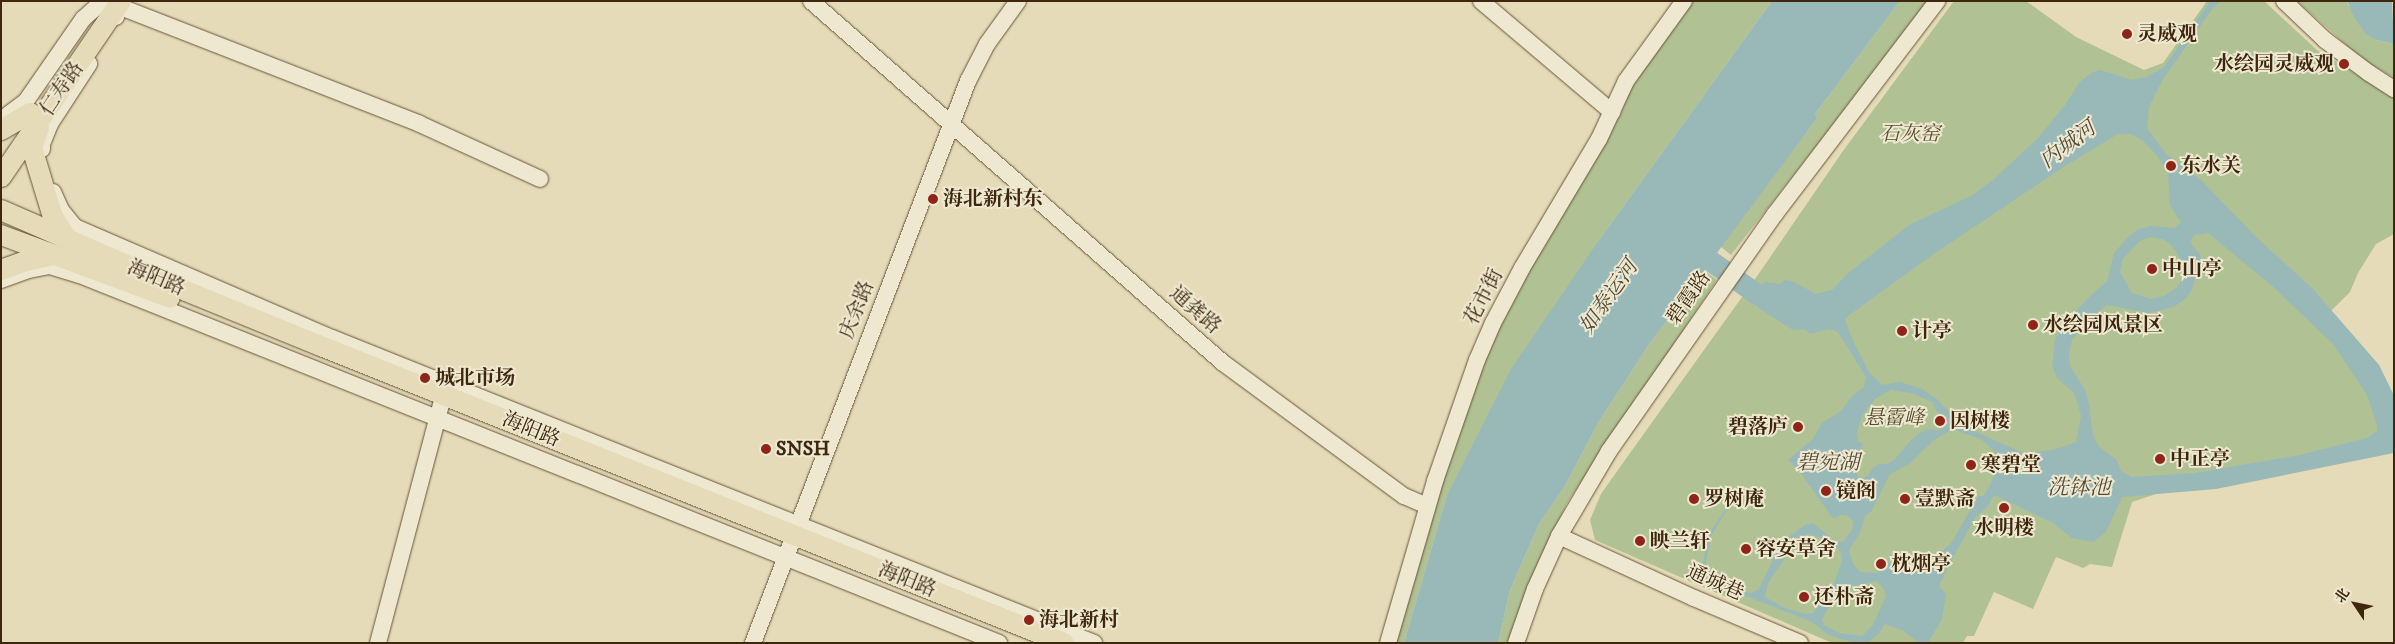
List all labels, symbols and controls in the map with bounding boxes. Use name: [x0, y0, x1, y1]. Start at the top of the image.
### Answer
place label: 灵威观: [2137, 22, 2197, 46]
marker: 灵威观: [2121, 28, 2133, 40]
place label: 水绘园灵威观: [2214, 52, 2334, 76]
street label: 仁寿路: [35, 57, 89, 121]
marker: 水绘园灵威观: [2338, 58, 2350, 70]
water label: 内城河: [2035, 116, 2101, 174]
park label: 石灰窑: [1880, 122, 1940, 146]
place label: 东水关: [2181, 154, 2241, 178]
marker: 东水关: [2165, 160, 2177, 172]
place label: 海北新村东: [943, 187, 1043, 211]
marker: 海北新村东: [927, 193, 939, 205]
street label: 海阳路: [124, 255, 188, 301]
water label: 如泰运河: [1575, 255, 1643, 339]
place label: 中山亭: [2162, 257, 2222, 281]
marker: 中山亭: [2146, 263, 2158, 275]
street label: 花市街: [1460, 265, 1508, 329]
street label: 碧霞路: [1662, 267, 1716, 329]
street label: 庆余路: [835, 278, 879, 342]
street label: 通龚路: [1164, 281, 1226, 339]
place label: 水绘园风景区: [2043, 313, 2163, 337]
place label: 计亭: [1912, 319, 1952, 343]
marker: 水绘园风景区: [2027, 319, 2039, 331]
marker: 计亭: [1896, 325, 1908, 337]
place label: 城北市场: [435, 366, 515, 390]
marker: 城北市场: [419, 372, 431, 384]
park label: 悬霤峰: [1864, 406, 1924, 430]
street label: 海阳路: [499, 408, 563, 452]
place label: 因树楼: [1950, 409, 2010, 433]
place label: 碧落庐: [1728, 415, 1788, 439]
marker: 因树楼: [1934, 415, 1946, 427]
marker: 碧落庐: [1792, 421, 1804, 433]
place label: SNSH: [776, 437, 830, 461]
marker: SNSH: [760, 443, 772, 455]
place label: 中正亭: [2170, 447, 2230, 471]
water label: 碧宛湖: [1797, 450, 1859, 476]
place label: 寒碧堂: [1981, 453, 2041, 477]
marker: 中正亭: [2154, 453, 2166, 465]
marker: 寒碧堂: [1965, 459, 1977, 471]
water label: 洗钵池: [2048, 475, 2110, 501]
place label: 镜阁: [1836, 479, 1876, 503]
marker: 镜阁: [1820, 485, 1832, 497]
place label: 罗树庵: [1704, 487, 1764, 511]
place label: 壹默斋: [1915, 487, 1975, 511]
marker: 罗树庵: [1688, 493, 1700, 505]
marker: 壹默斋: [1899, 493, 1911, 505]
marker: 水明楼: [1998, 502, 2010, 514]
place label: 水明楼: [1974, 516, 2034, 540]
place label: 映兰轩: [1650, 529, 1710, 553]
marker: 映兰轩: [1634, 535, 1646, 547]
place label: 容安草舍: [1756, 537, 1836, 561]
marker: 容安草舍: [1740, 543, 1752, 555]
place label: 枕烟亭: [1891, 552, 1951, 576]
street label: 海阳路: [875, 558, 939, 602]
marker: 枕烟亭: [1875, 558, 1887, 570]
street label: 通城巷: [1683, 560, 1747, 606]
north arrow: [2330, 579, 2380, 629]
place label: 还朴斋: [1814, 585, 1874, 609]
text: 北: [2331, 585, 2354, 606]
marker: 还朴斋: [1798, 591, 1810, 603]
place label: 海北新村: [1039, 608, 1119, 632]
marker: 海北新村: [1023, 614, 1035, 626]

